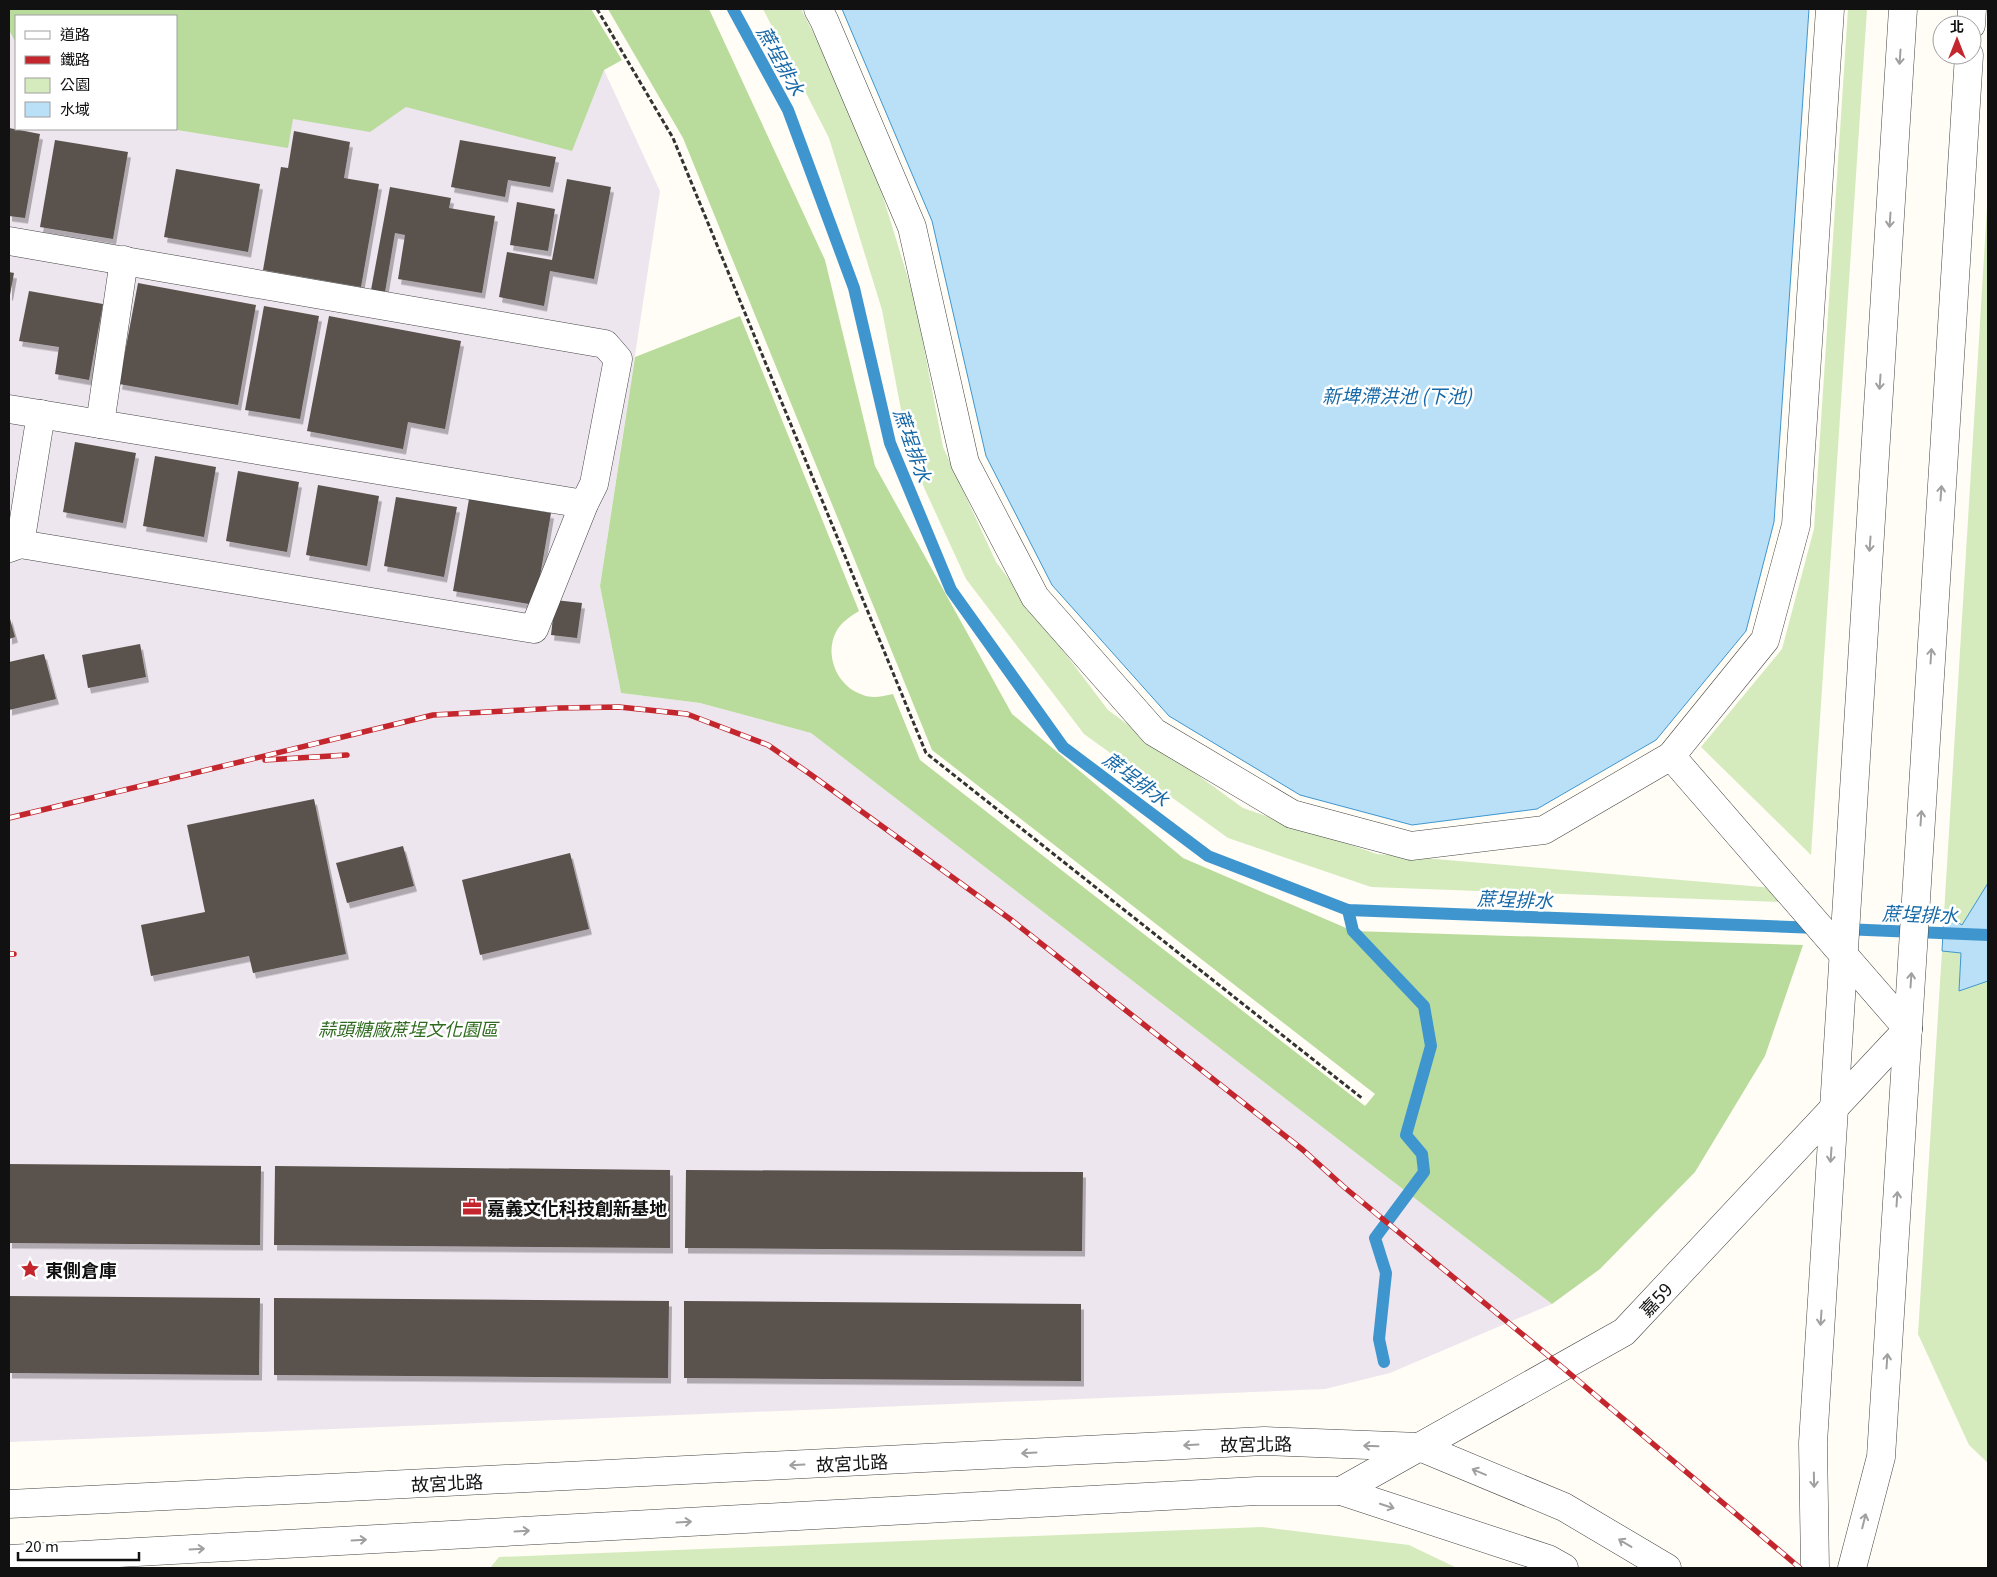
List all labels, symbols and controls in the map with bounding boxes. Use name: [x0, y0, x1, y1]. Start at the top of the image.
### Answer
legend: [15, 15, 178, 130]
north arrow: [1932, 15, 1982, 65]
text: 北: [1950, 16, 1964, 36]
water label: 蔗埕排水: [752, 20, 813, 101]
text: 道路: [60, 23, 90, 44]
text: 鐵路: [60, 48, 90, 69]
one-way arrow: [1896, 49, 1905, 65]
text: 公園: [60, 73, 90, 94]
text: 水域: [60, 98, 90, 119]
one-way arrow: [1886, 211, 1895, 227]
one-way arrow: [1876, 374, 1885, 390]
water label: 新埤滯洪池 (下池): [1322, 381, 1473, 408]
water label: 蔗埕排水: [889, 405, 939, 486]
one-way arrow: [1937, 486, 1946, 502]
one-way arrow: [1865, 536, 1874, 552]
one-way arrow: [1927, 648, 1936, 664]
water label: 蔗埕排水: [1099, 744, 1176, 812]
one-way arrow: [1916, 810, 1925, 826]
water label: 蔗埕排水: [1477, 883, 1554, 913]
water label: 蔗埕排水: [1882, 898, 1959, 928]
one-way arrow: [1906, 972, 1915, 988]
park label: 蒜頭糖廠蔗埕文化園區: [318, 1015, 500, 1041]
one-way arrow: [1827, 1147, 1836, 1163]
one-way arrow: [1892, 1191, 1902, 1207]
place label: 嘉義文化科技創新基地: [487, 1194, 667, 1220]
office icon: 嘉義文化科技創新基地: [461, 1196, 483, 1218]
place label: 東側倉庫: [45, 1256, 117, 1282]
place icon: 東側倉庫: [19, 1258, 41, 1280]
street label: 嘉59: [1633, 1276, 1677, 1322]
one-way arrow: [1816, 1309, 1825, 1325]
one-way arrow: [1882, 1353, 1891, 1369]
street label: 故宮北路: [1220, 1429, 1292, 1457]
one-way arrow: [1184, 1440, 1200, 1450]
one-way arrow: [1363, 1441, 1379, 1450]
street label: 故宮北路: [815, 1447, 889, 1477]
one-way arrow: [1021, 1449, 1037, 1458]
one-way arrow: [789, 1460, 805, 1469]
street label: 故宮北路: [410, 1467, 484, 1497]
one-way arrow: [1472, 1467, 1487, 1476]
one-way arrow: [1809, 1472, 1819, 1488]
one-way arrow: [1379, 1502, 1395, 1512]
one-way arrow: [1860, 1514, 1870, 1530]
one-way arrow: [676, 1518, 692, 1527]
one-way arrow: [513, 1527, 529, 1536]
scale bar: [18, 1530, 139, 1562]
text: 20 m: [25, 1535, 59, 1556]
one-way arrow: [351, 1536, 367, 1545]
one-way arrow: [1618, 1538, 1632, 1548]
one-way arrow: [188, 1544, 205, 1554]

